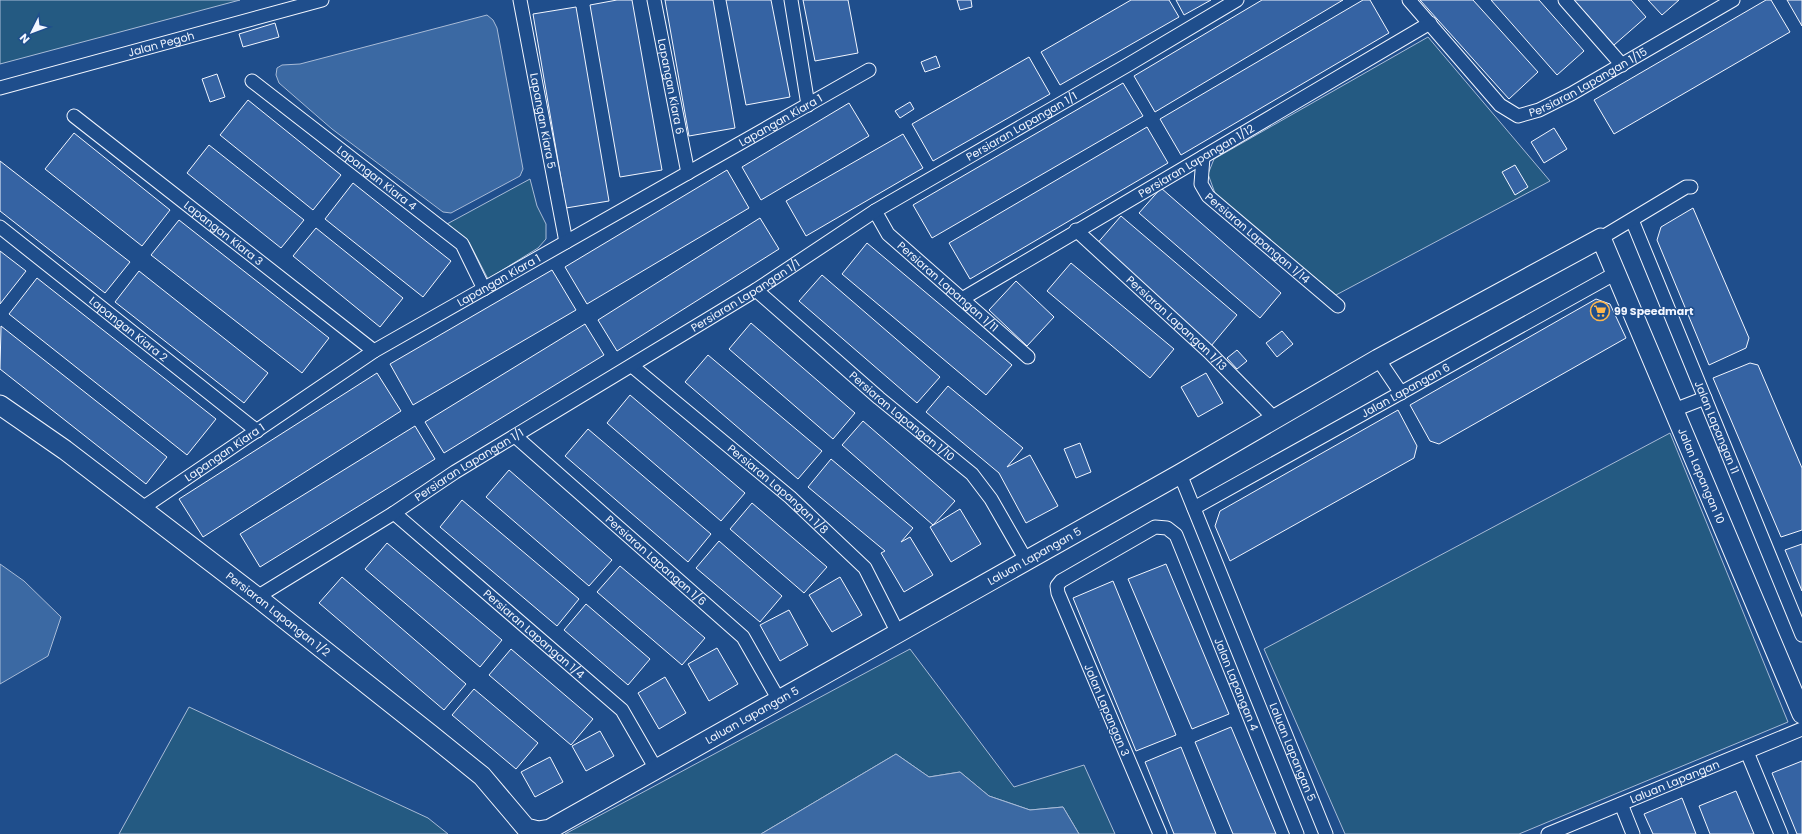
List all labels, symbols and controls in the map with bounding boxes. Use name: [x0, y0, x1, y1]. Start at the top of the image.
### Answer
north arrow: [12, 12, 52, 52]
street label: Jalan Pegoh: [126, 27, 196, 61]
text: N: [16, 30, 33, 47]
street label: Lapangan Kiara 6: [654, 37, 688, 136]
street label: Persiaran Lapangan 1/15: [1527, 43, 1650, 121]
street label: Lapangan Kiara 5: [526, 72, 560, 170]
street label: Persiaran Lapangan 1/1: [963, 88, 1080, 165]
street label: Lapangan Kiara 1: [736, 90, 825, 150]
street label: Persiaran Lapangan 1/12: [1135, 120, 1257, 201]
street label: Lapangan Kiara 4: [334, 142, 420, 214]
street label: Persiaran Lapangan 1/14: [1202, 189, 1314, 287]
street label: Lapangan Kiara 3: [181, 197, 267, 269]
street label: Persiaran Lapangan 1/11: [894, 238, 1002, 335]
street label: Lapangan Kiara 1: [454, 250, 543, 310]
street label: Persiaran Lapangan 1/1: [688, 255, 803, 336]
street label: Persiaran Lapangan 1/13: [1123, 272, 1231, 374]
street label: Lapangan Kiara 2: [86, 293, 171, 365]
supermarket icon: 99 Speedmart: [1589, 300, 1611, 322]
place label: 99 Speedmart: [1614, 303, 1694, 319]
street label: Jalan Lapangan 6: [1358, 359, 1453, 421]
street label: Persiaran Lapangan 1/10: [846, 367, 958, 465]
street label: Jalan Lapangan 11: [1691, 378, 1743, 476]
street label: Lapangan Kiara 1: [181, 419, 268, 485]
street label: Persiaran Lapangan 1/1: [411, 424, 527, 505]
street label: Jalan Lapangan 10: [1674, 425, 1729, 526]
street label: Persiaran Lapangan 1/8: [724, 440, 832, 538]
street label: Persiaran Lapangan 1/6: [602, 511, 710, 609]
street label: Laluan Lapangan 5: [985, 523, 1084, 589]
street label: Persiaran Lapangan 1/2: [223, 568, 334, 660]
street label: Persiaran Lapangan 1/4: [480, 586, 588, 682]
street label: Jalan Lapangan 4: [1210, 635, 1262, 733]
street label: Jalan Lapangan 3: [1080, 661, 1134, 759]
street label: Laluan Lapangan 5: [702, 682, 802, 748]
street label: Laluan Lapangan 5: [1266, 700, 1320, 804]
street label: Laluan Lapangan: [1627, 756, 1722, 807]

